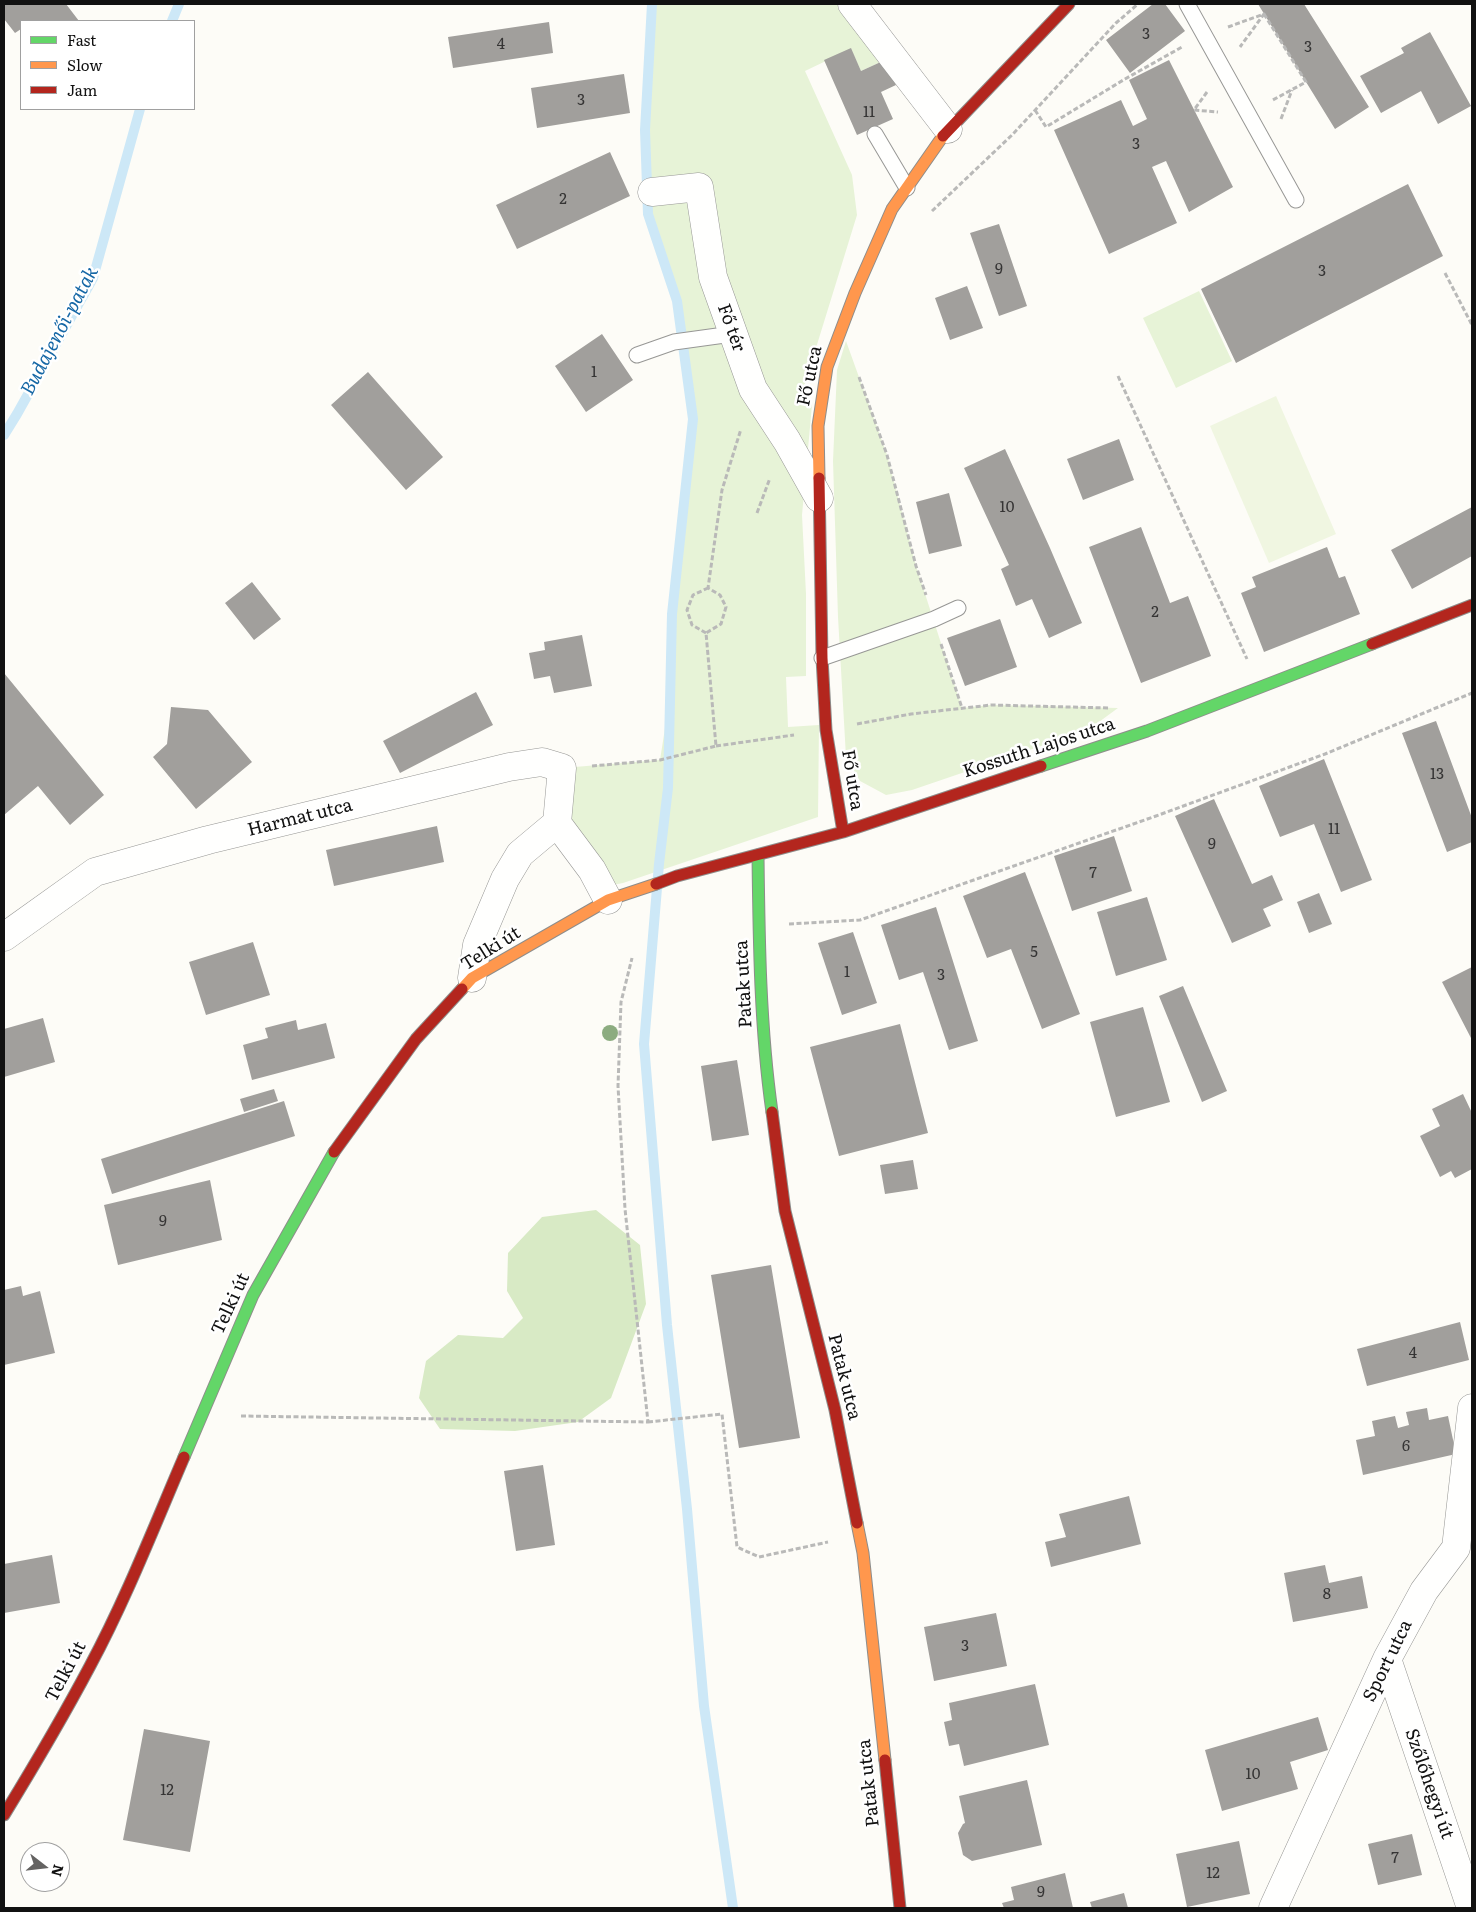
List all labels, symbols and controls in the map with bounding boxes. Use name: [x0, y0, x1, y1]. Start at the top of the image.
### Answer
legend: [20, 20, 195, 110]
house number: 3: [1142, 26, 1150, 44]
text: Fast: [67, 28, 96, 51]
house number: 4: [497, 36, 505, 54]
house number: 3: [1304, 39, 1312, 57]
text: Slow: [67, 53, 102, 76]
text: Jam: [67, 78, 97, 101]
house number: 3: [577, 92, 585, 110]
house number: 11: [863, 104, 875, 122]
house number: 3: [1132, 136, 1140, 154]
house number: 2: [559, 191, 567, 209]
house number: 9: [995, 261, 1003, 279]
water label: Budajenői-patak: [17, 263, 103, 399]
house number: 3: [1318, 263, 1326, 281]
street label: Fő tér: [712, 301, 750, 355]
street label: Fő utca: [793, 344, 827, 408]
house number: 1: [591, 364, 597, 382]
house number: 10: [1000, 499, 1014, 517]
house number: 2: [1151, 604, 1159, 622]
street label: Kossuth Lajos utca: [960, 713, 1118, 783]
street label: Fő utca: [837, 748, 867, 812]
house number: 13: [1430, 766, 1444, 784]
street label: Harmat utca: [245, 795, 355, 841]
house number: 11: [1328, 821, 1340, 839]
house number: 9: [1208, 836, 1216, 854]
house number: 7: [1089, 865, 1097, 883]
street label: Telki út: [457, 922, 525, 976]
street label: Patak utca: [731, 939, 757, 1029]
house number: 5: [1030, 944, 1038, 962]
house number: 1: [844, 964, 850, 982]
house number: 3: [937, 967, 945, 985]
house number: 9: [159, 1213, 167, 1231]
street label: Telki út: [207, 1270, 255, 1338]
street label: Patak utca: [823, 1332, 865, 1422]
house number: 4: [1409, 1345, 1417, 1363]
house number: 6: [1402, 1438, 1410, 1456]
house number: 8: [1323, 1586, 1331, 1604]
street label: Sport utca: [1359, 1617, 1417, 1705]
street label: Telki út: [41, 1638, 91, 1706]
house number: 3: [961, 1638, 969, 1656]
street label: Szőlőhegyi út: [1400, 1726, 1458, 1842]
street label: Patak utca: [854, 1738, 884, 1828]
house number: 10: [1246, 1766, 1260, 1784]
house number: 12: [160, 1782, 174, 1800]
north arrow: [20, 1842, 70, 1892]
house number: 7: [1391, 1850, 1399, 1868]
text: N: [47, 1862, 70, 1879]
house number: 12: [1206, 1865, 1220, 1883]
house number: 9: [1037, 1884, 1045, 1902]

